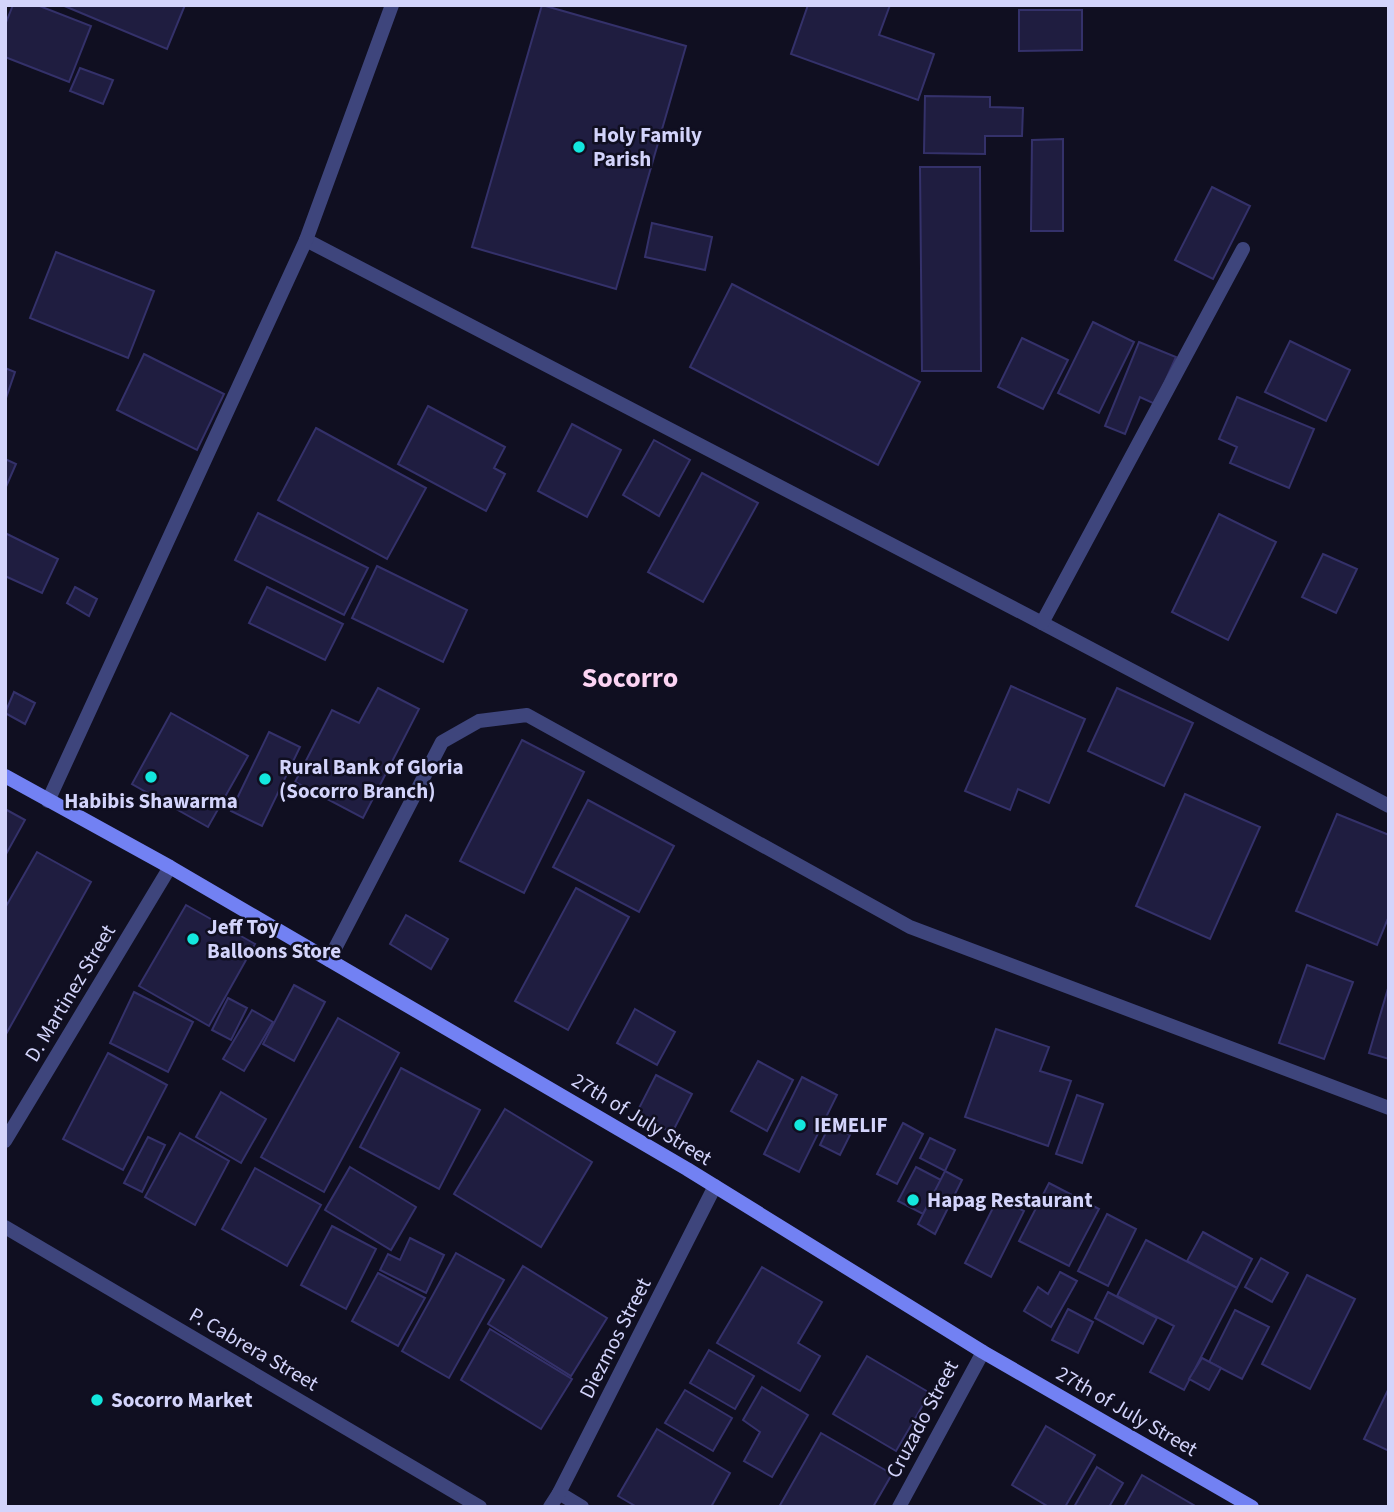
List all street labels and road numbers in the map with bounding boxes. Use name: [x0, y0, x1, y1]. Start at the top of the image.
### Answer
street label: D. Martinez Street: [17, 919, 123, 1067]
street label: 27th of July Street: [566, 1065, 718, 1173]
street label: Diezmos Street: [572, 1272, 658, 1404]
street label: P. Cabrera Street: [184, 1300, 324, 1398]
street label: Cruzado Street: [878, 1355, 966, 1483]
street label: 27th of July Street: [1051, 1358, 1203, 1464]

